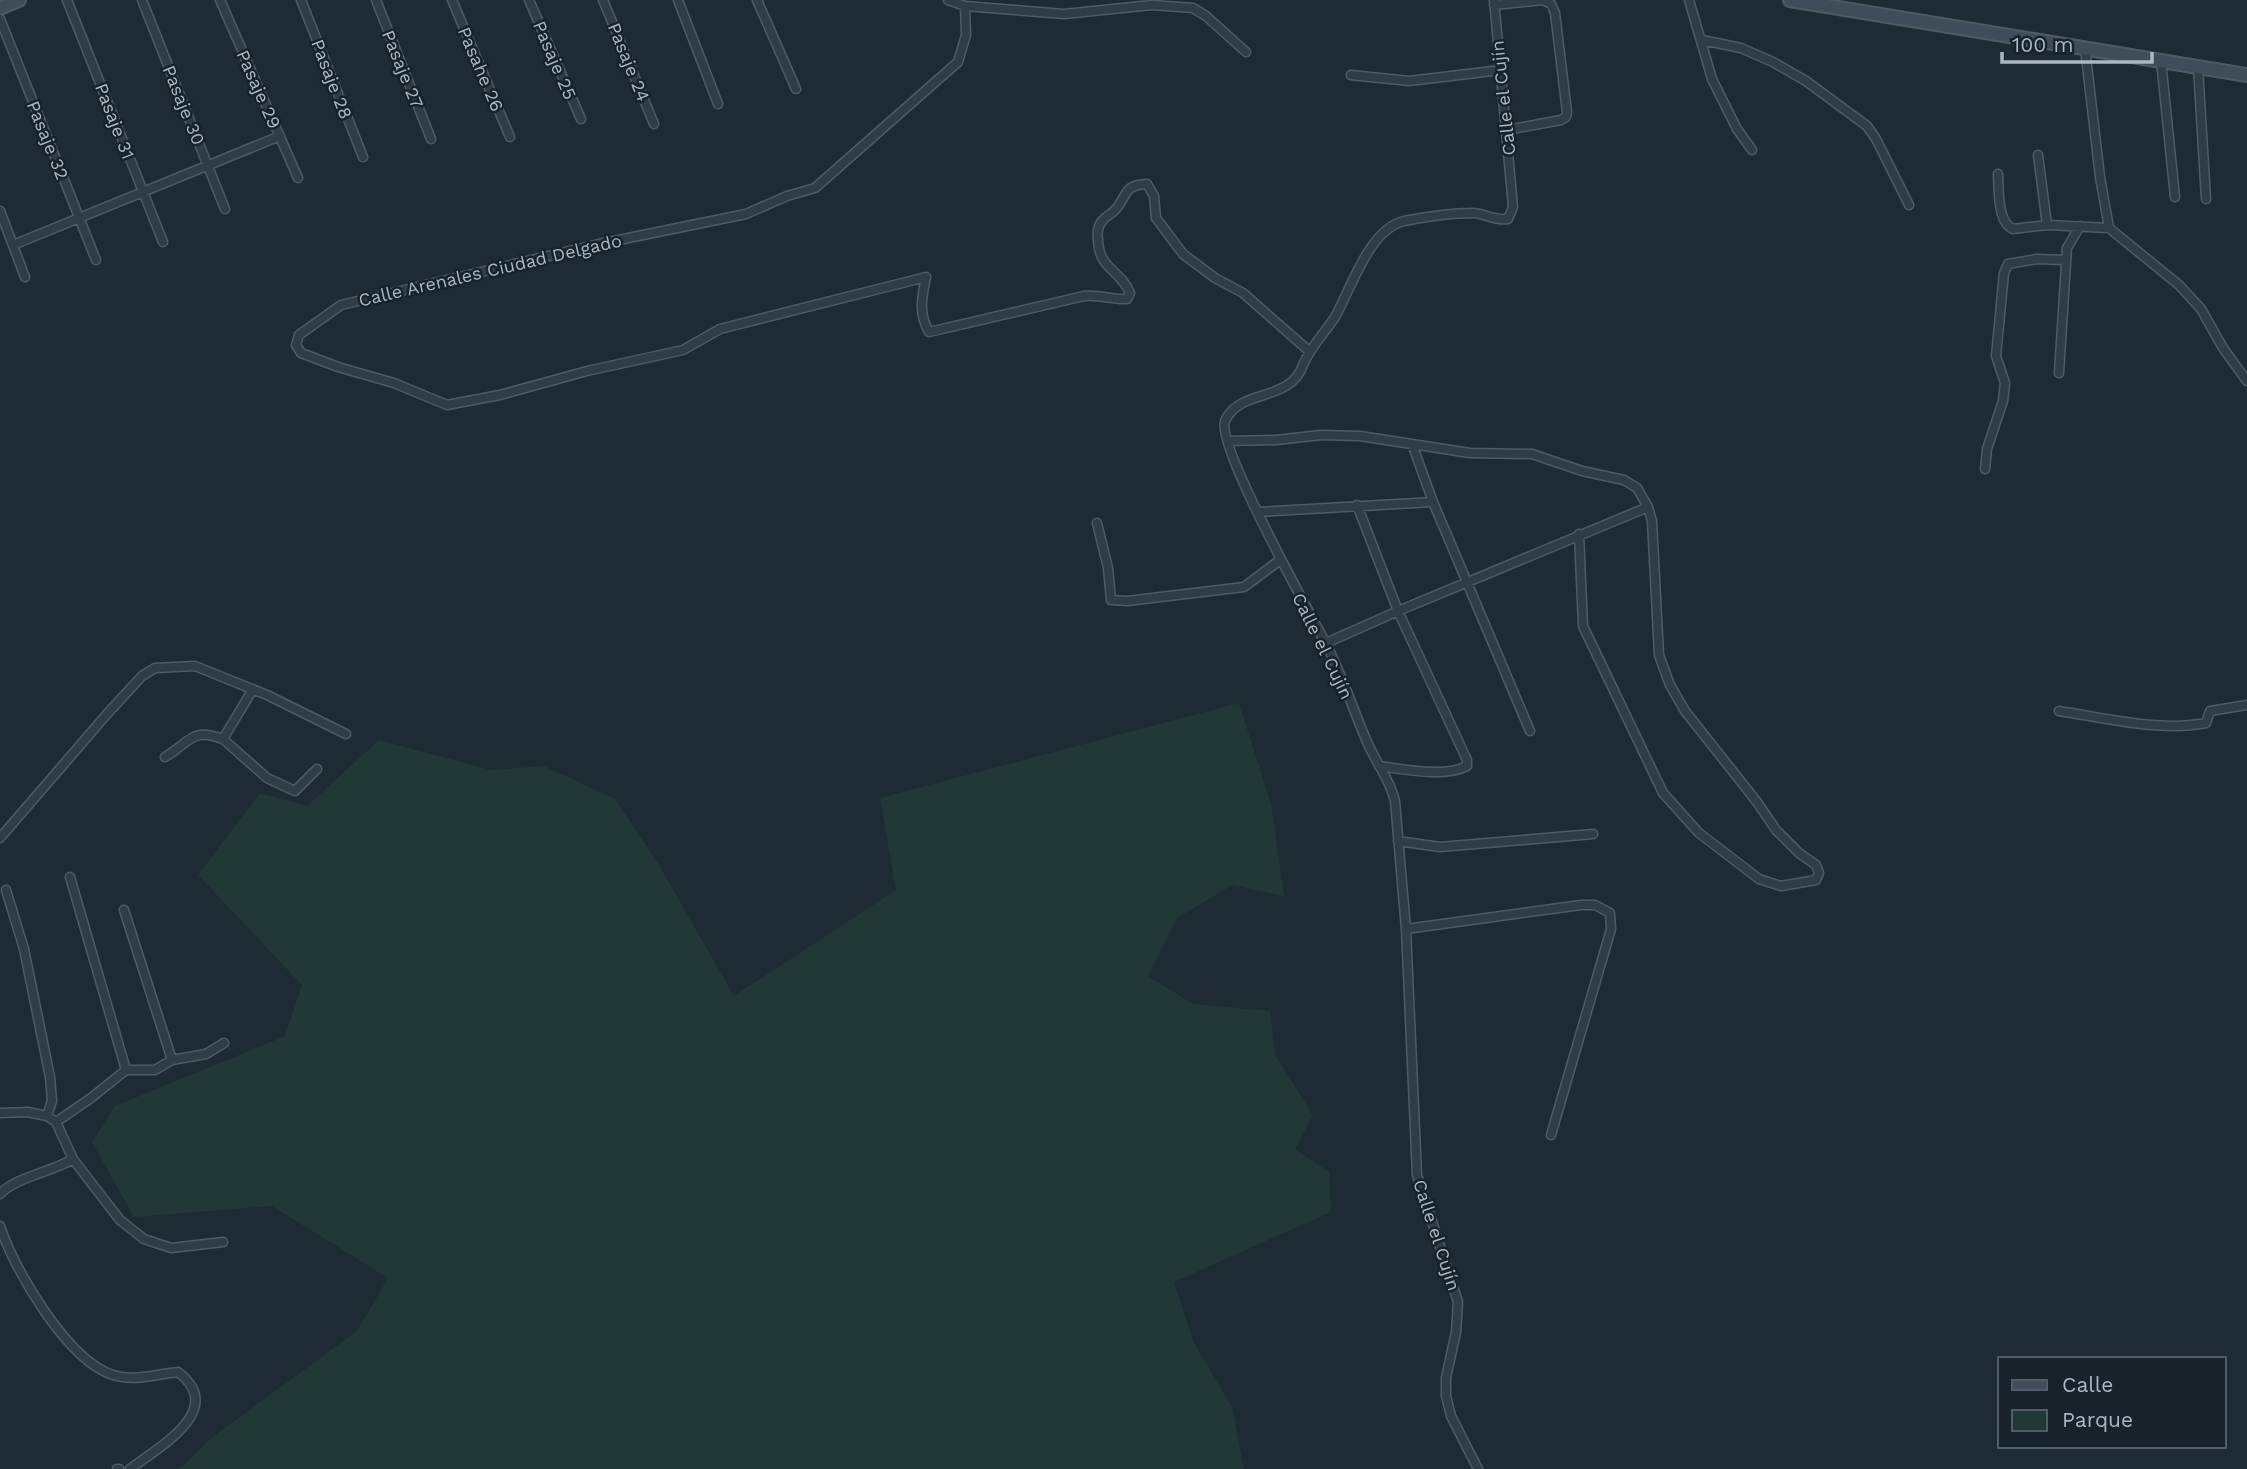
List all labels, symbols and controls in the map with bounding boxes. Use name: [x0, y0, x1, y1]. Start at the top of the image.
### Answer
street label: Pasaje 25: [529, 18, 581, 102]
street label: Pasaje 24: [604, 20, 654, 104]
scale bar: [2002, 21, 2152, 65]
street label: Pasahe 26: [454, 23, 508, 115]
street label: Pasaje 27: [378, 27, 428, 111]
text: 100 m: [2012, 32, 2074, 57]
street label: Pasaje 28: [307, 36, 357, 122]
street label: Calle el Cujín: [1487, 39, 1519, 157]
street label: Pasaje 29: [232, 46, 286, 132]
street label: Pasaje 30: [159, 62, 209, 148]
street label: Pasaje 31: [91, 80, 139, 162]
street label: Pasaje 32: [23, 98, 73, 182]
street label: Calle Arenales Ciudad Delgado: [356, 229, 624, 311]
street label: Calle el Cujín: [1288, 589, 1358, 703]
street label: Calle el Cujín: [1409, 1177, 1465, 1293]
legend: [1998, 1357, 2226, 1448]
text: Calle: [2062, 1372, 2113, 1397]
text: Parque: [2062, 1407, 2133, 1432]

